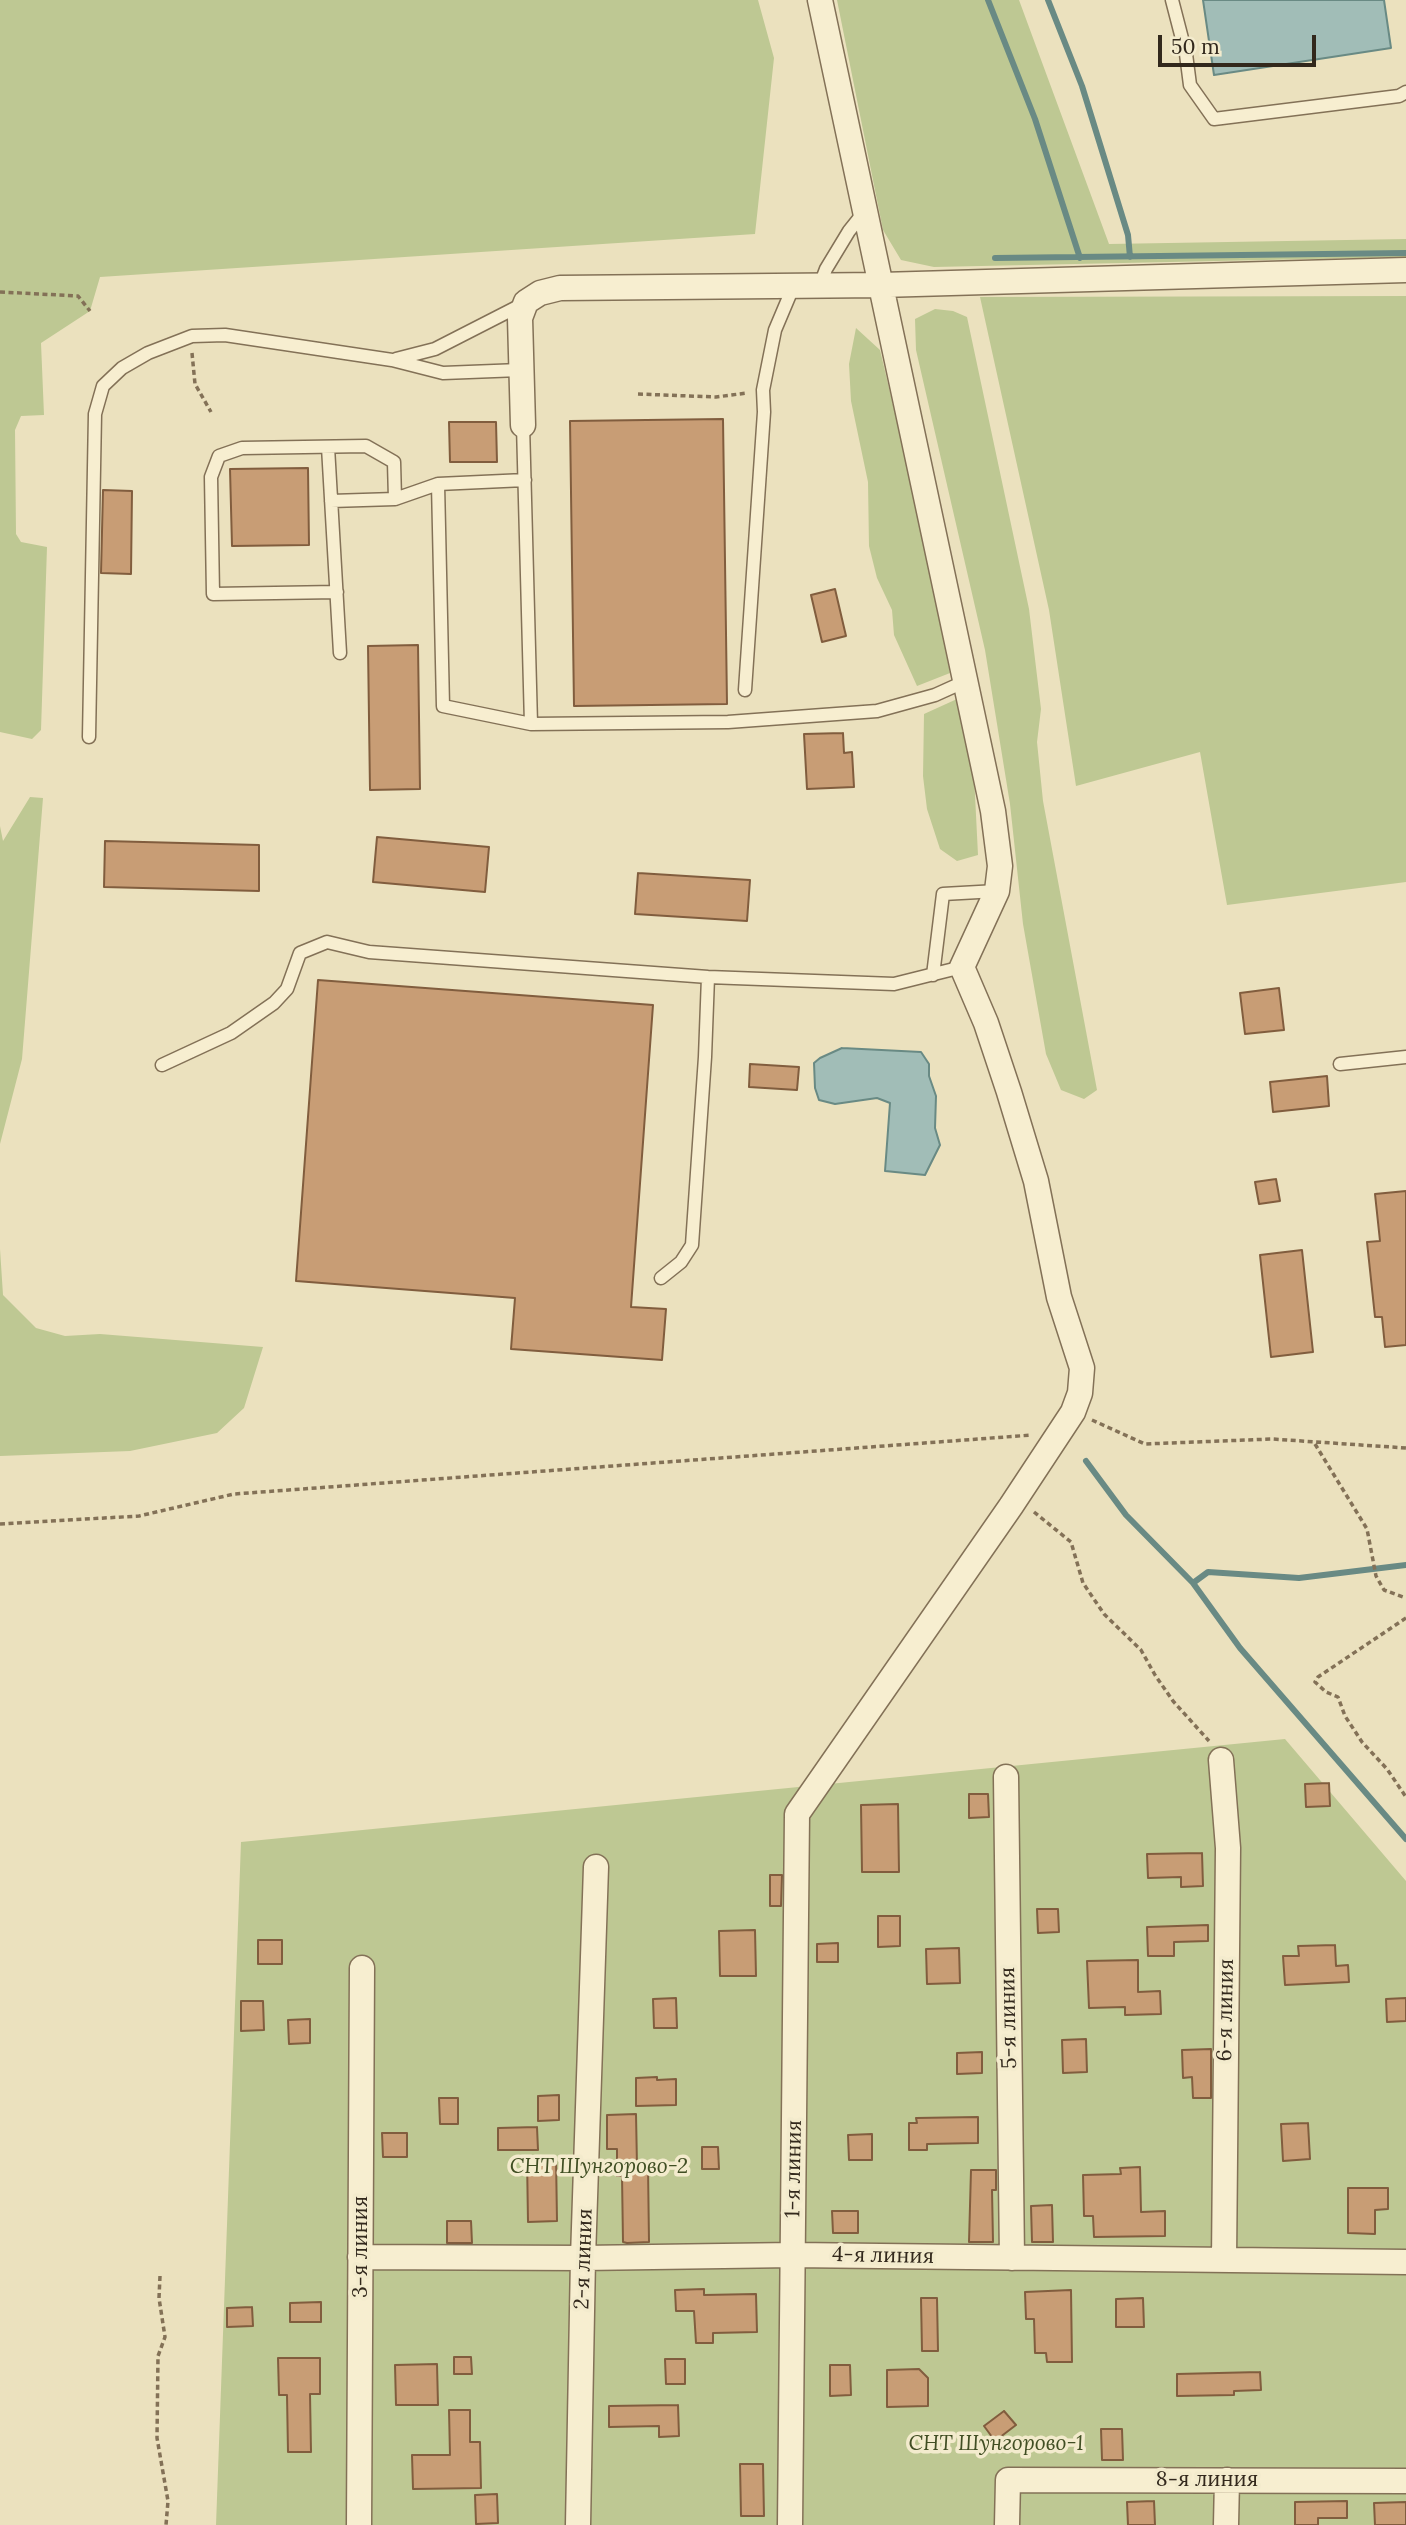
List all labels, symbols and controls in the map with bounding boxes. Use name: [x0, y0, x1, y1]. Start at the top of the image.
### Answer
scale bar: [1161, 21, 1318, 65]
text: 50 m: [1171, 33, 1220, 60]
street label: 6-я линия: [1213, 1958, 1239, 2062]
street label: 5-я линия: [996, 1967, 1022, 2069]
street label: 1-я линия: [781, 2120, 807, 2218]
park label: СНТ Шунгорово-2: [510, 2154, 688, 2180]
street label: 3-я линия: [348, 2196, 374, 2298]
street label: 2-я линия: [570, 2208, 598, 2310]
street label: 4-я линия: [832, 2243, 934, 2269]
park label: СНТ Шунгорово-1: [909, 2431, 1083, 2457]
street label: 8-я линия: [1156, 2467, 1258, 2493]

